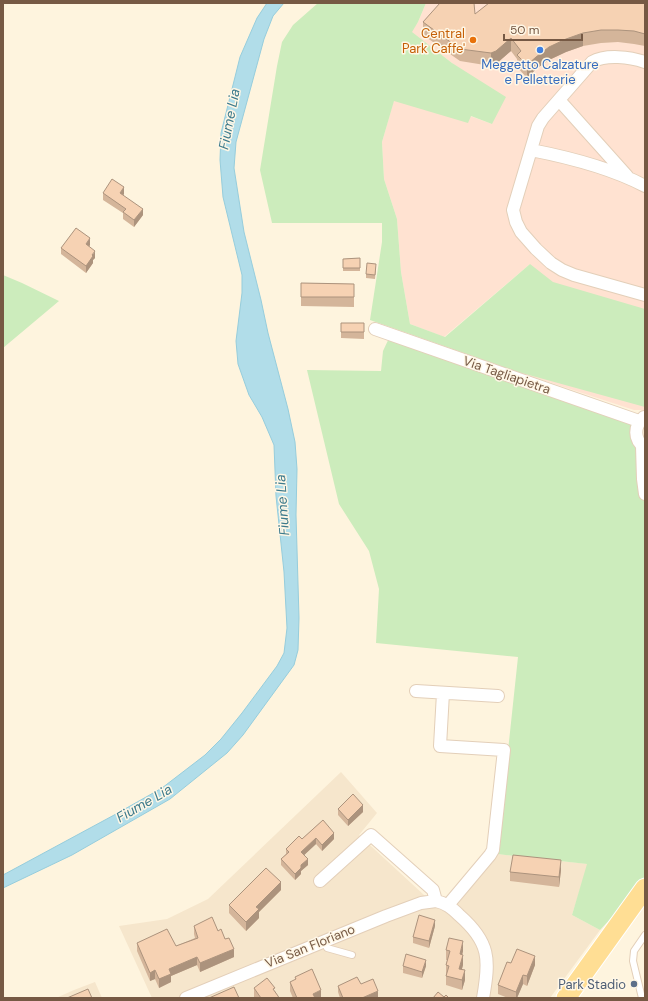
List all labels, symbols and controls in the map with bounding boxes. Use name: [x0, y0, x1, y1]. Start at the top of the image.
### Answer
scale bar: [504, 16, 582, 42]
text: 50 m: [510, 22, 539, 38]
place label: Central Park Caffe': [402, 25, 465, 57]
marker: Central Park Caffe': [468, 35, 478, 45]
marker: Meggetto Calzature e Pelletterie: [535, 45, 545, 55]
place label: Meggetto Calzature e Pelletterie: [481, 56, 599, 88]
water label: Fiume Lia: [214, 87, 244, 151]
street label: Via Tagliapietra: [461, 352, 553, 398]
water label: Fiume Lia: [271, 473, 293, 536]
water label: Fiume Lia: [113, 780, 175, 826]
street label: Via San Floriano: [262, 920, 358, 972]
place label: Park Stadio: [558, 976, 626, 993]
marker: Park Stadio: [629, 979, 639, 989]

